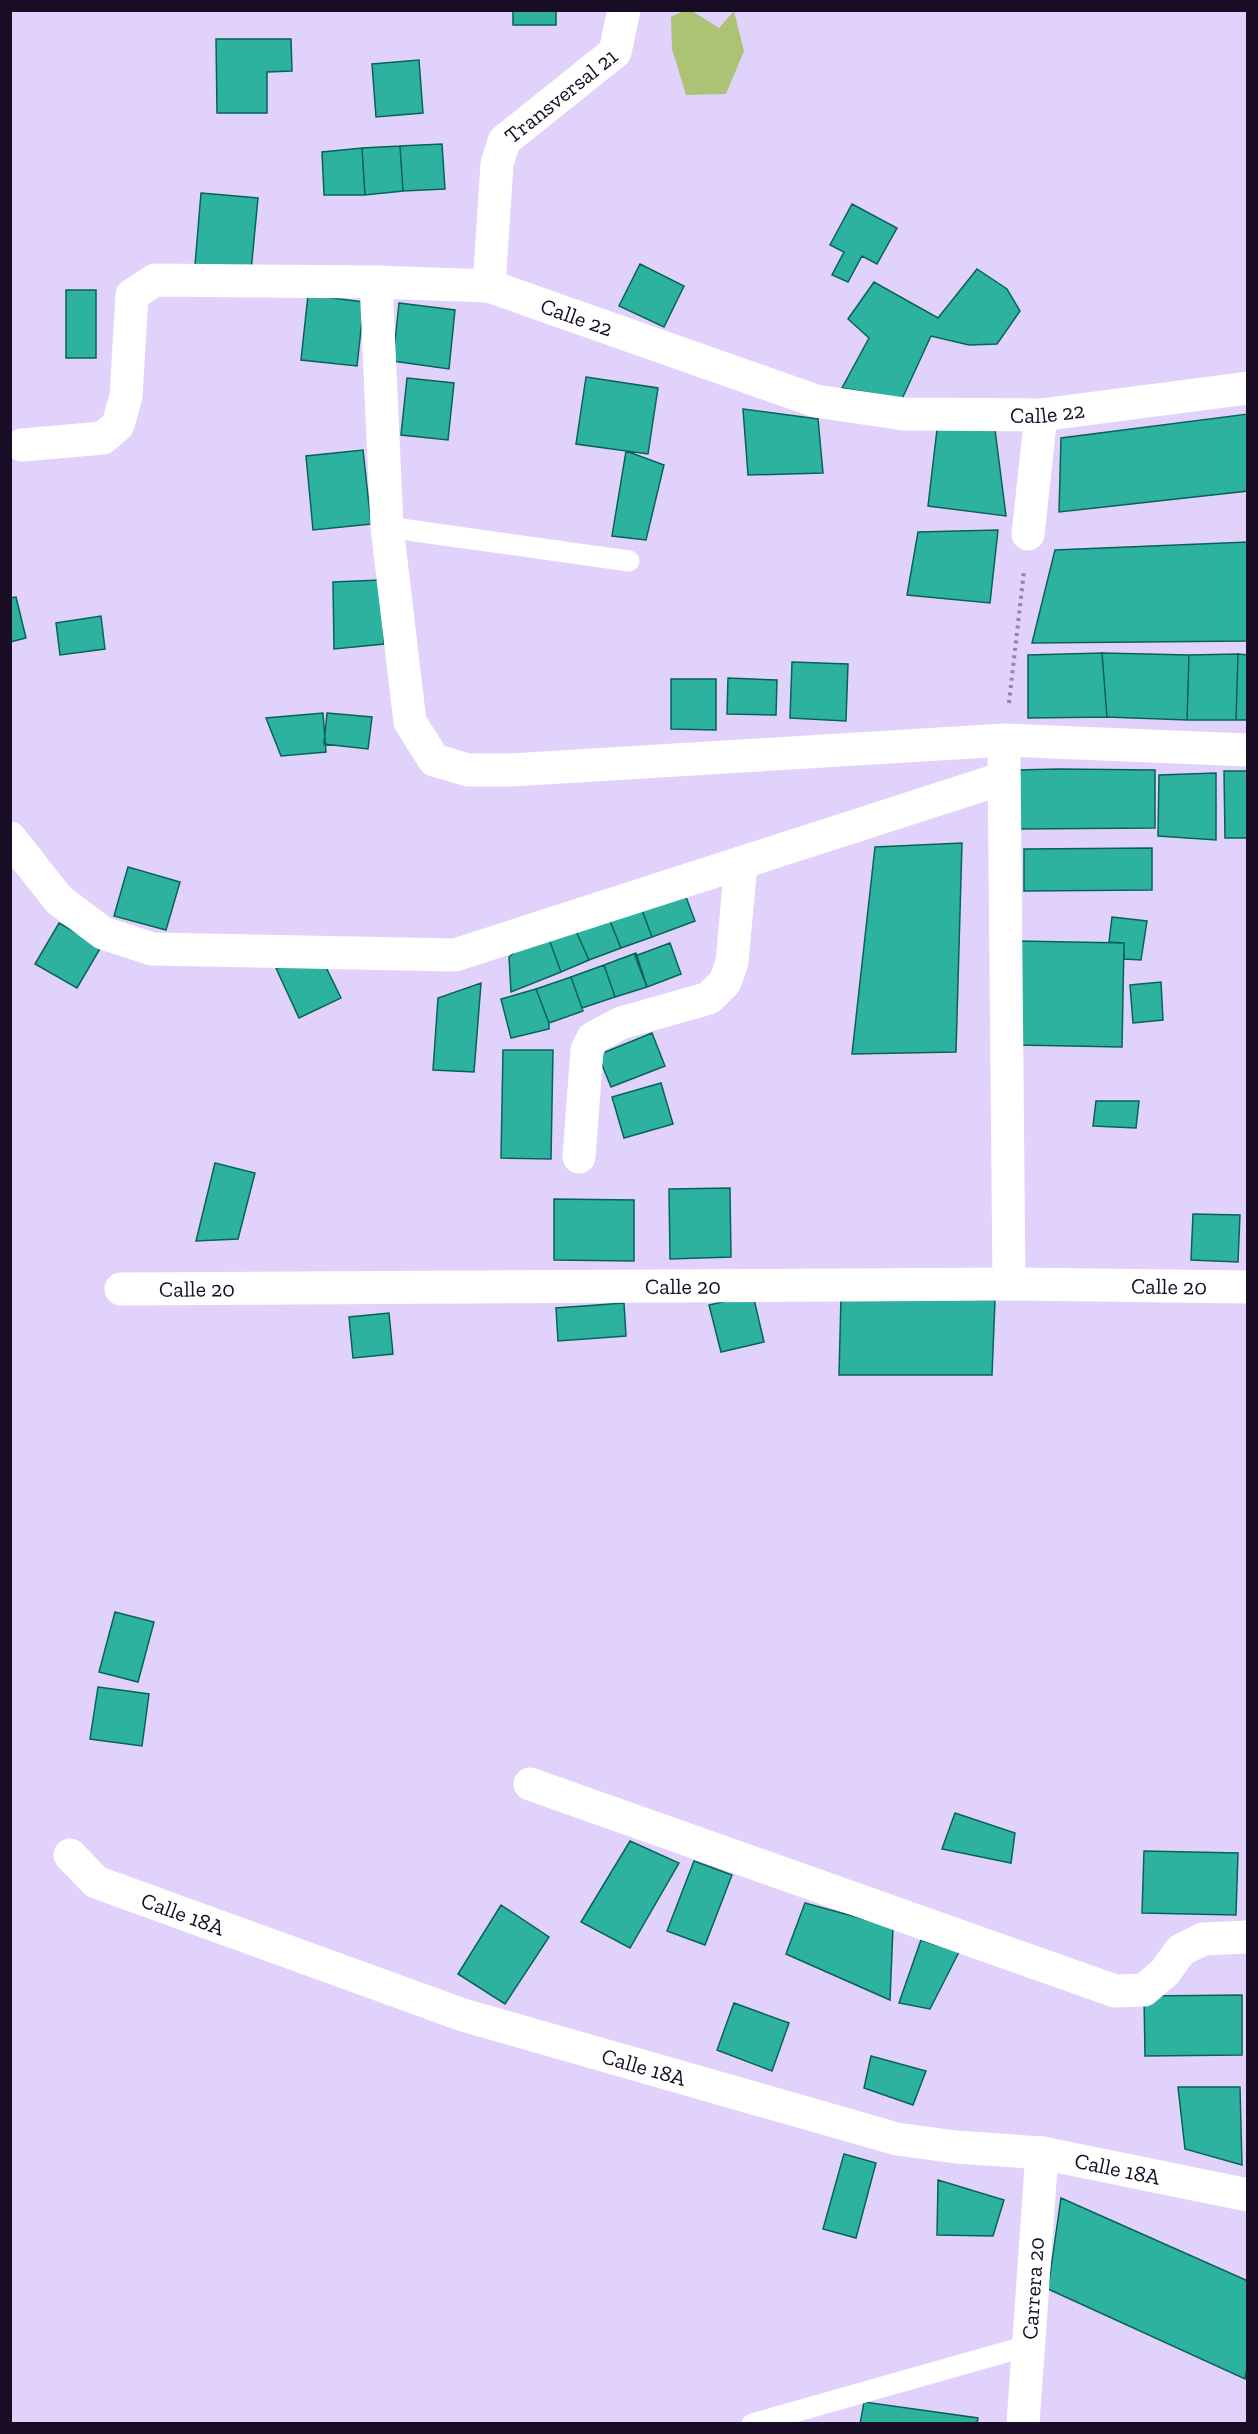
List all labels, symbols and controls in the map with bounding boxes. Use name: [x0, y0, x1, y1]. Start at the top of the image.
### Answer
street label: Transversal 21: [499, 42, 623, 149]
street label: Calle 22: [537, 292, 616, 342]
street label: Calle 22: [1010, 396, 1086, 428]
street label: Calle 20: [645, 1272, 721, 1300]
street label: Calle 20: [1131, 1272, 1207, 1300]
street label: Calle 20: [159, 1275, 235, 1302]
street label: Calle 18A: [138, 1886, 229, 1941]
street label: Calle 18A: [599, 2042, 690, 2092]
street label: Calle 18A: [1072, 2147, 1163, 2190]
street label: Carrera 20: [1015, 2236, 1050, 2340]

